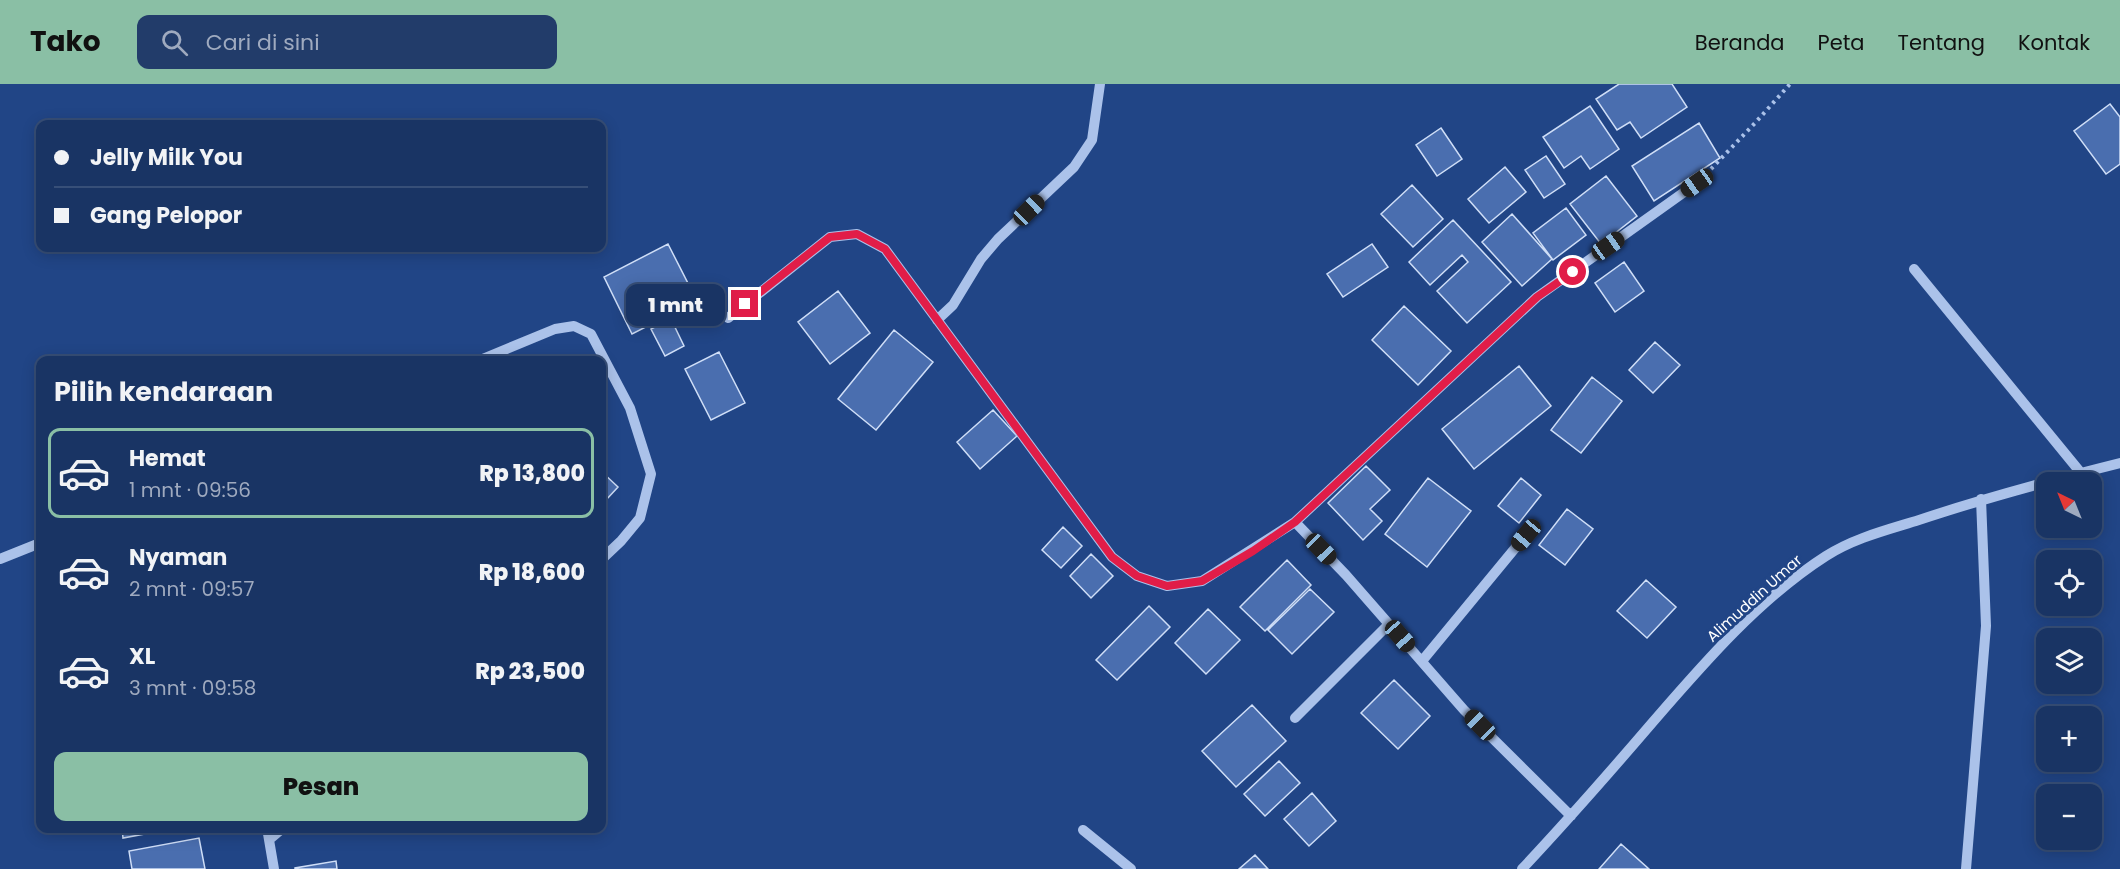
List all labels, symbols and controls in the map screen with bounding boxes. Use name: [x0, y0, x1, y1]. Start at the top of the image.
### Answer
search box: [137, 15, 557, 69]
text: Tako: [30, 22, 101, 61]
icon: search: [158, 26, 191, 59]
text: Cari di sini: [206, 27, 320, 58]
text: Beranda: [1695, 28, 1785, 57]
text: Peta: [1818, 28, 1865, 57]
text: Tentang: [1898, 28, 1985, 57]
text: Kontak: [2018, 28, 2090, 57]
text: Jelly Milk You: [90, 142, 243, 173]
car: [1677, 165, 1717, 201]
car: [1010, 191, 1048, 229]
text: Gang Pelopor: [90, 200, 242, 231]
car: [1588, 228, 1628, 264]
route start: [1559, 258, 1586, 285]
callout: 1 mnt: [625, 283, 724, 325]
route end: [731, 290, 758, 317]
text: 1 mnt: [648, 291, 703, 319]
text: Pilih kendaraan: [54, 373, 273, 410]
text: Hemat: [129, 443, 206, 474]
icon: car: [57, 446, 111, 500]
text: Rp 13,800: [479, 458, 585, 489]
north arrow: [2036, 472, 2102, 538]
map controls: [2036, 472, 2102, 850]
text: 1 mnt · 09:56: [129, 476, 251, 504]
car: [1508, 515, 1544, 555]
car: [1302, 530, 1340, 568]
text: Nyaman: [129, 542, 227, 573]
icon: car: [57, 545, 111, 599]
street label: Alimuddin Umar: [1702, 549, 1806, 646]
button: locate: [2036, 550, 2102, 616]
text: Rp 18,600: [479, 557, 585, 588]
text: 2 mnt · 09:57: [129, 575, 254, 603]
car: [1381, 617, 1419, 655]
button: layers: [2036, 628, 2102, 694]
text: XL: [129, 641, 155, 672]
icon: car: [57, 644, 111, 698]
text: Rp 23,500: [475, 656, 585, 687]
text: 3 mnt · 09:58: [129, 674, 256, 702]
car: [1461, 706, 1499, 744]
button: +: [2036, 706, 2102, 772]
button: Pesan: [54, 752, 588, 821]
button: −: [2036, 784, 2102, 850]

